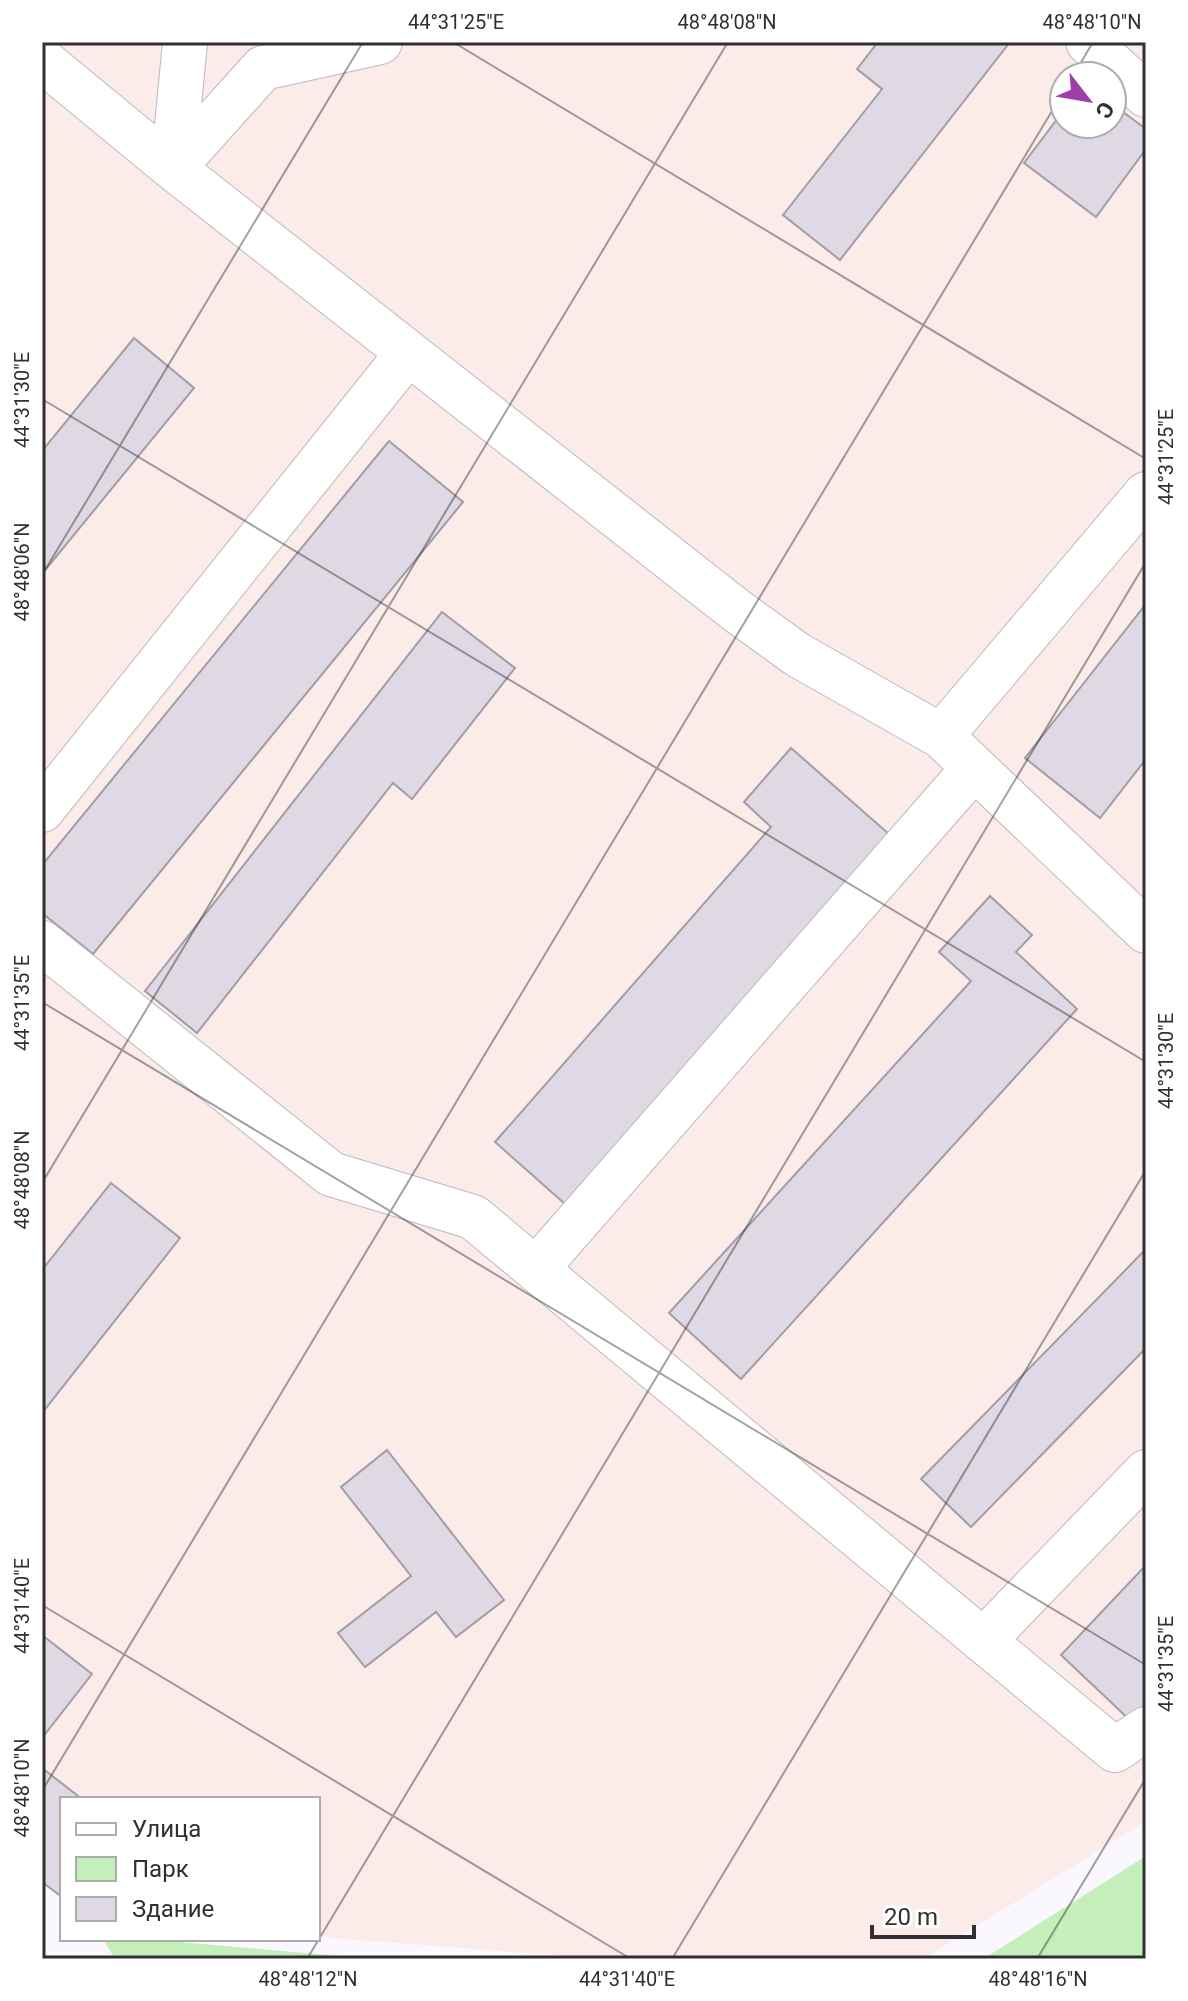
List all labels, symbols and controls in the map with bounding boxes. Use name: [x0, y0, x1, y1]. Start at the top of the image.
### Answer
text: 44°31'25"E: [408, 10, 504, 34]
text: 48°48'08"N: [677, 10, 777, 34]
text: 48°48'10"N: [1042, 10, 1142, 34]
north arrow: [1048, 60, 1128, 140]
text: С: [1090, 97, 1119, 123]
text: 44°31'30"E: [10, 352, 34, 448]
text: 44°31'25"E: [1154, 409, 1178, 505]
text: 48°48'06"N: [10, 522, 34, 622]
text: 44°31'35"E: [10, 955, 34, 1051]
text: 44°31'30"E: [1154, 1013, 1178, 1109]
text: 48°48'08"N: [10, 1130, 34, 1230]
text: 44°31'40"E: [10, 1558, 34, 1654]
text: 44°31'35"E: [1154, 1616, 1178, 1712]
text: 48°48'10"N: [10, 1738, 34, 1838]
legend: [60, 1797, 320, 1941]
text: Улица: [132, 1815, 201, 1843]
text: Парк: [132, 1855, 189, 1883]
scale bar: [872, 1889, 974, 1939]
text: Здание: [132, 1895, 214, 1923]
text: 20 m: [884, 1903, 938, 1931]
text: 48°48'12"N: [258, 1967, 358, 1991]
text: 44°31'40"E: [579, 1967, 675, 1991]
text: 48°48'16"N: [988, 1967, 1088, 1991]

